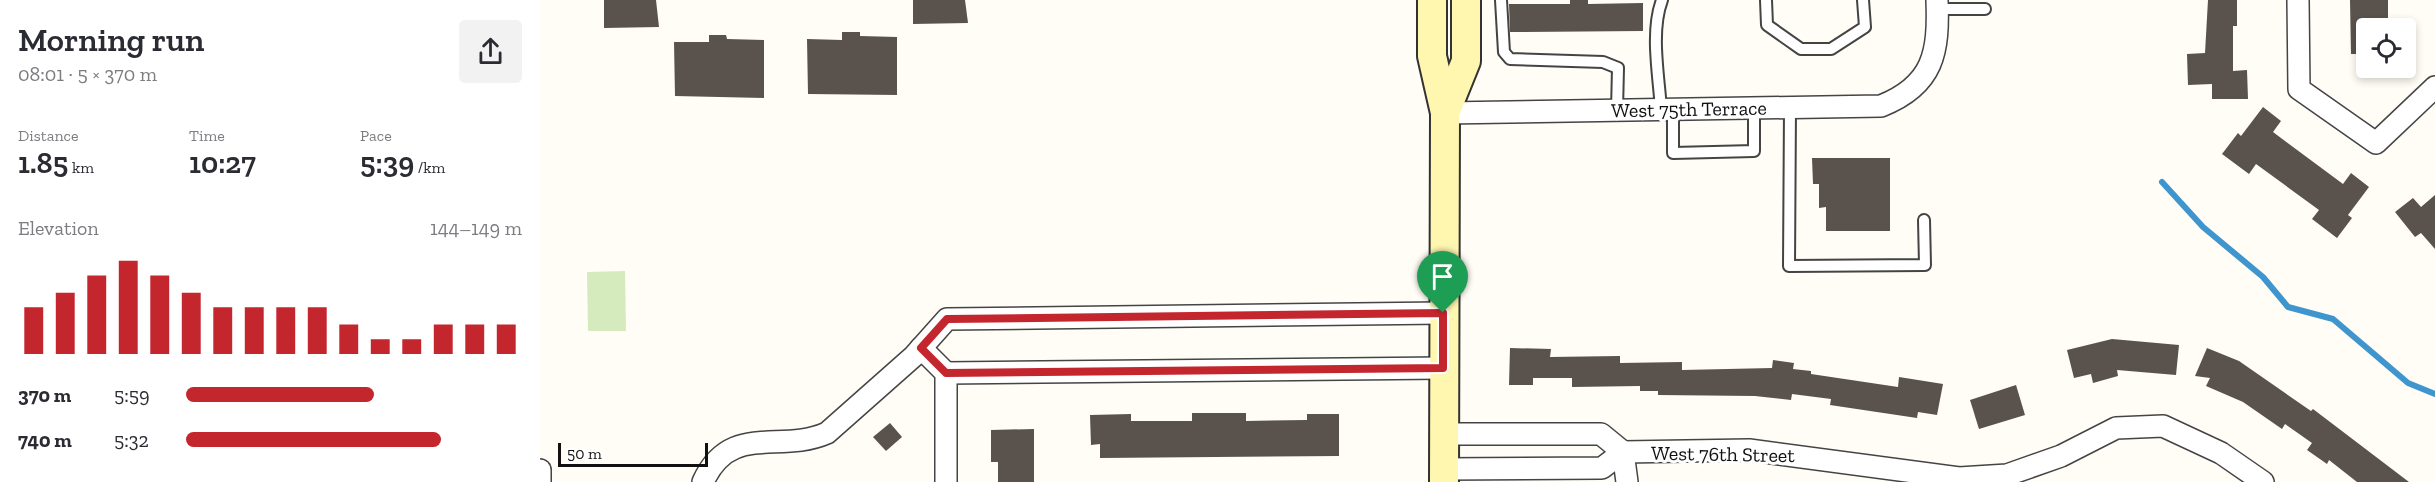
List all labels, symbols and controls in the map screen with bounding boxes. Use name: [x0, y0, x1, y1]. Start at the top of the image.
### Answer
map controls: [2356, 18, 2416, 78]
button: locate: [2356, 18, 2416, 78]
text: Morning run: [18, 20, 204, 59]
button: share: [459, 20, 522, 83]
text: 08:01 · 5 × 370 m: [18, 62, 157, 86]
street label: West 75th Terrace: [1611, 96, 1767, 122]
text: Distance: [18, 126, 79, 145]
text: Time: [189, 126, 225, 145]
text: Pace: [360, 126, 392, 145]
text: 1.85: [18, 145, 68, 181]
text: 10:27: [189, 145, 256, 181]
text: 5:39: [360, 145, 414, 181]
text: km: [68, 158, 94, 177]
text: /km: [414, 158, 445, 177]
text: Elevation: [18, 216, 99, 240]
text: 144–149 m: [430, 216, 522, 240]
pin: [1417, 251, 1468, 313]
icon: arrive: [1426, 260, 1459, 293]
text: 370 m: [18, 383, 71, 407]
text: 5:59: [114, 383, 150, 407]
text: 740 m: [18, 428, 72, 452]
text: 5:32: [114, 428, 149, 452]
scale bar: [558, 440, 708, 468]
street label: West 76th Street: [1651, 441, 1796, 467]
text: 50 m: [567, 444, 602, 463]

